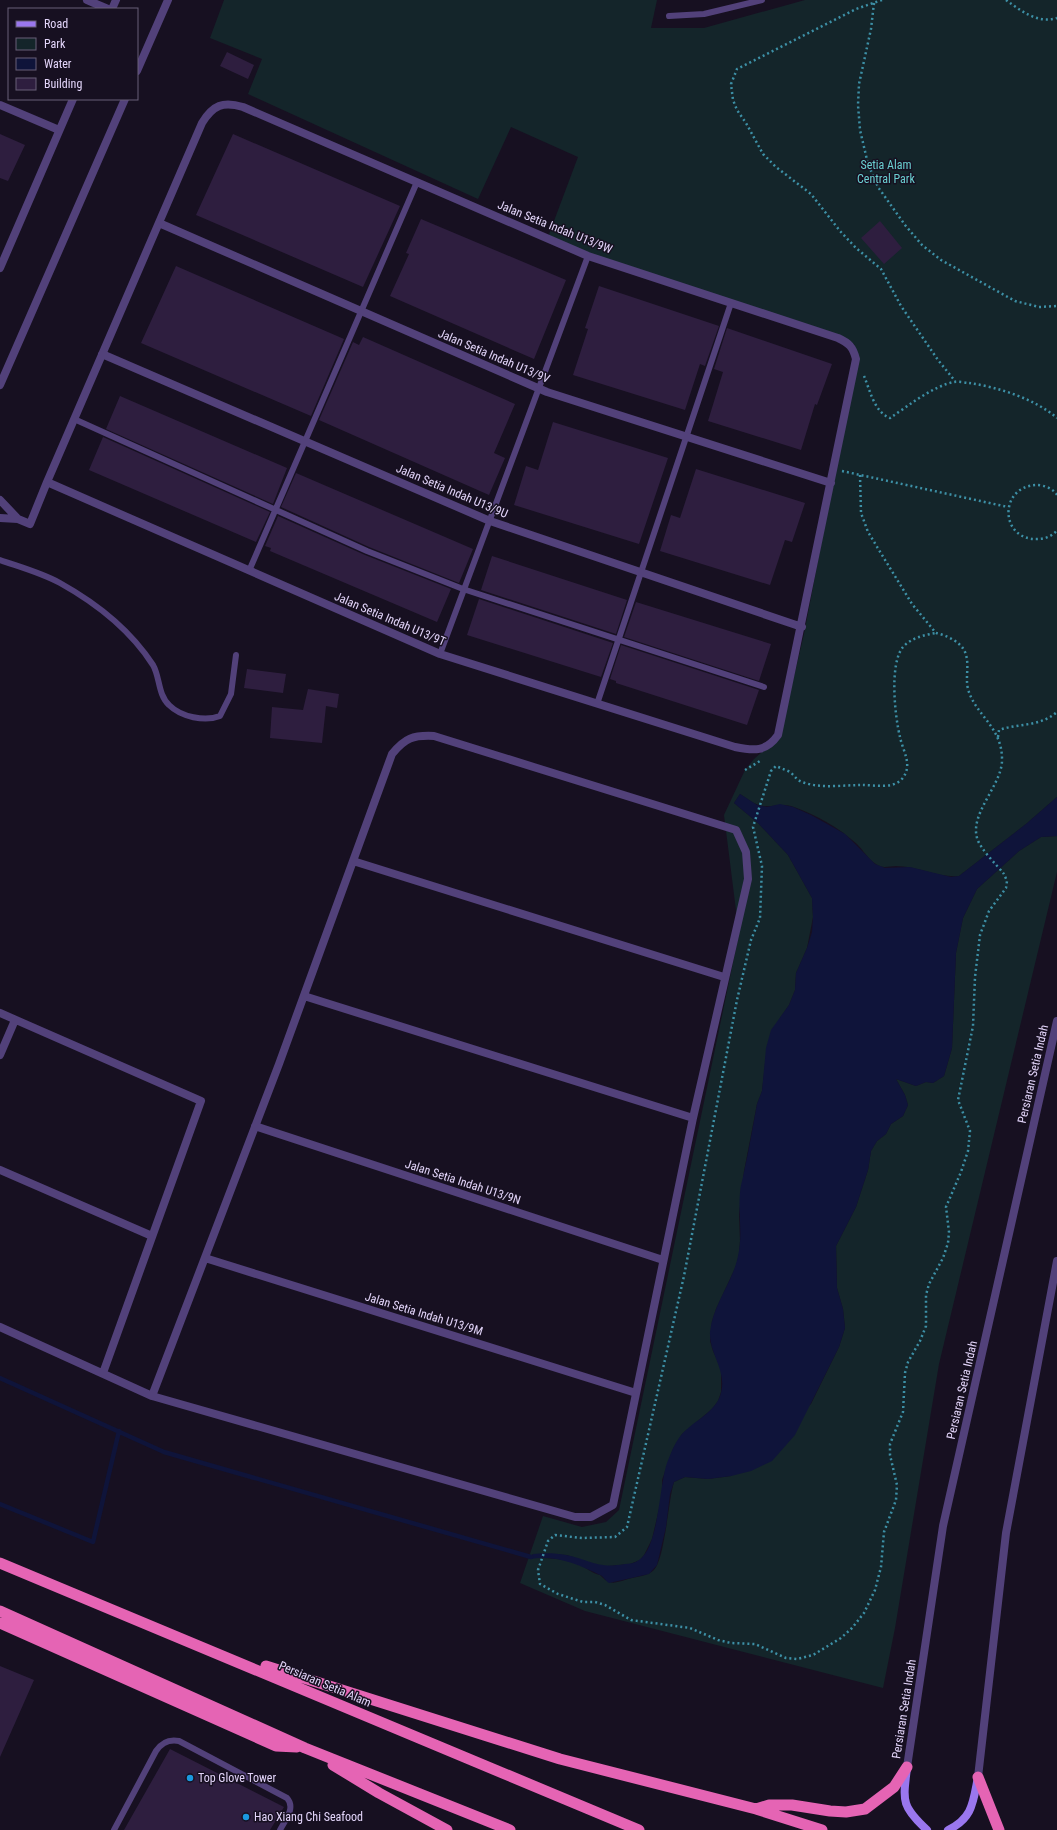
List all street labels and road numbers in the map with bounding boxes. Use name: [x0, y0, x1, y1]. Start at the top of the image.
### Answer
street label: Jalan Setia Indah U13/9W: [496, 198, 614, 256]
street label: Jalan Setia Indah U13/9V: [436, 326, 552, 386]
street label: Jalan Setia Indah U13/9U: [394, 461, 510, 521]
street label: Jalan Setia Indah U13/9T: [332, 589, 448, 649]
street label: Persiaran Setia Indah: [1015, 1023, 1051, 1125]
street label: Jalan Setia Indah U13/9N: [403, 1157, 523, 1207]
street label: Jalan Setia Indah U13/9M: [363, 1289, 485, 1339]
street label: Persiaran Setia Indah: [944, 1339, 980, 1441]
street label: Persiaran Setia Alam: [277, 1658, 373, 1710]
street label: Persiaran Setia Indah: [889, 1658, 919, 1760]

